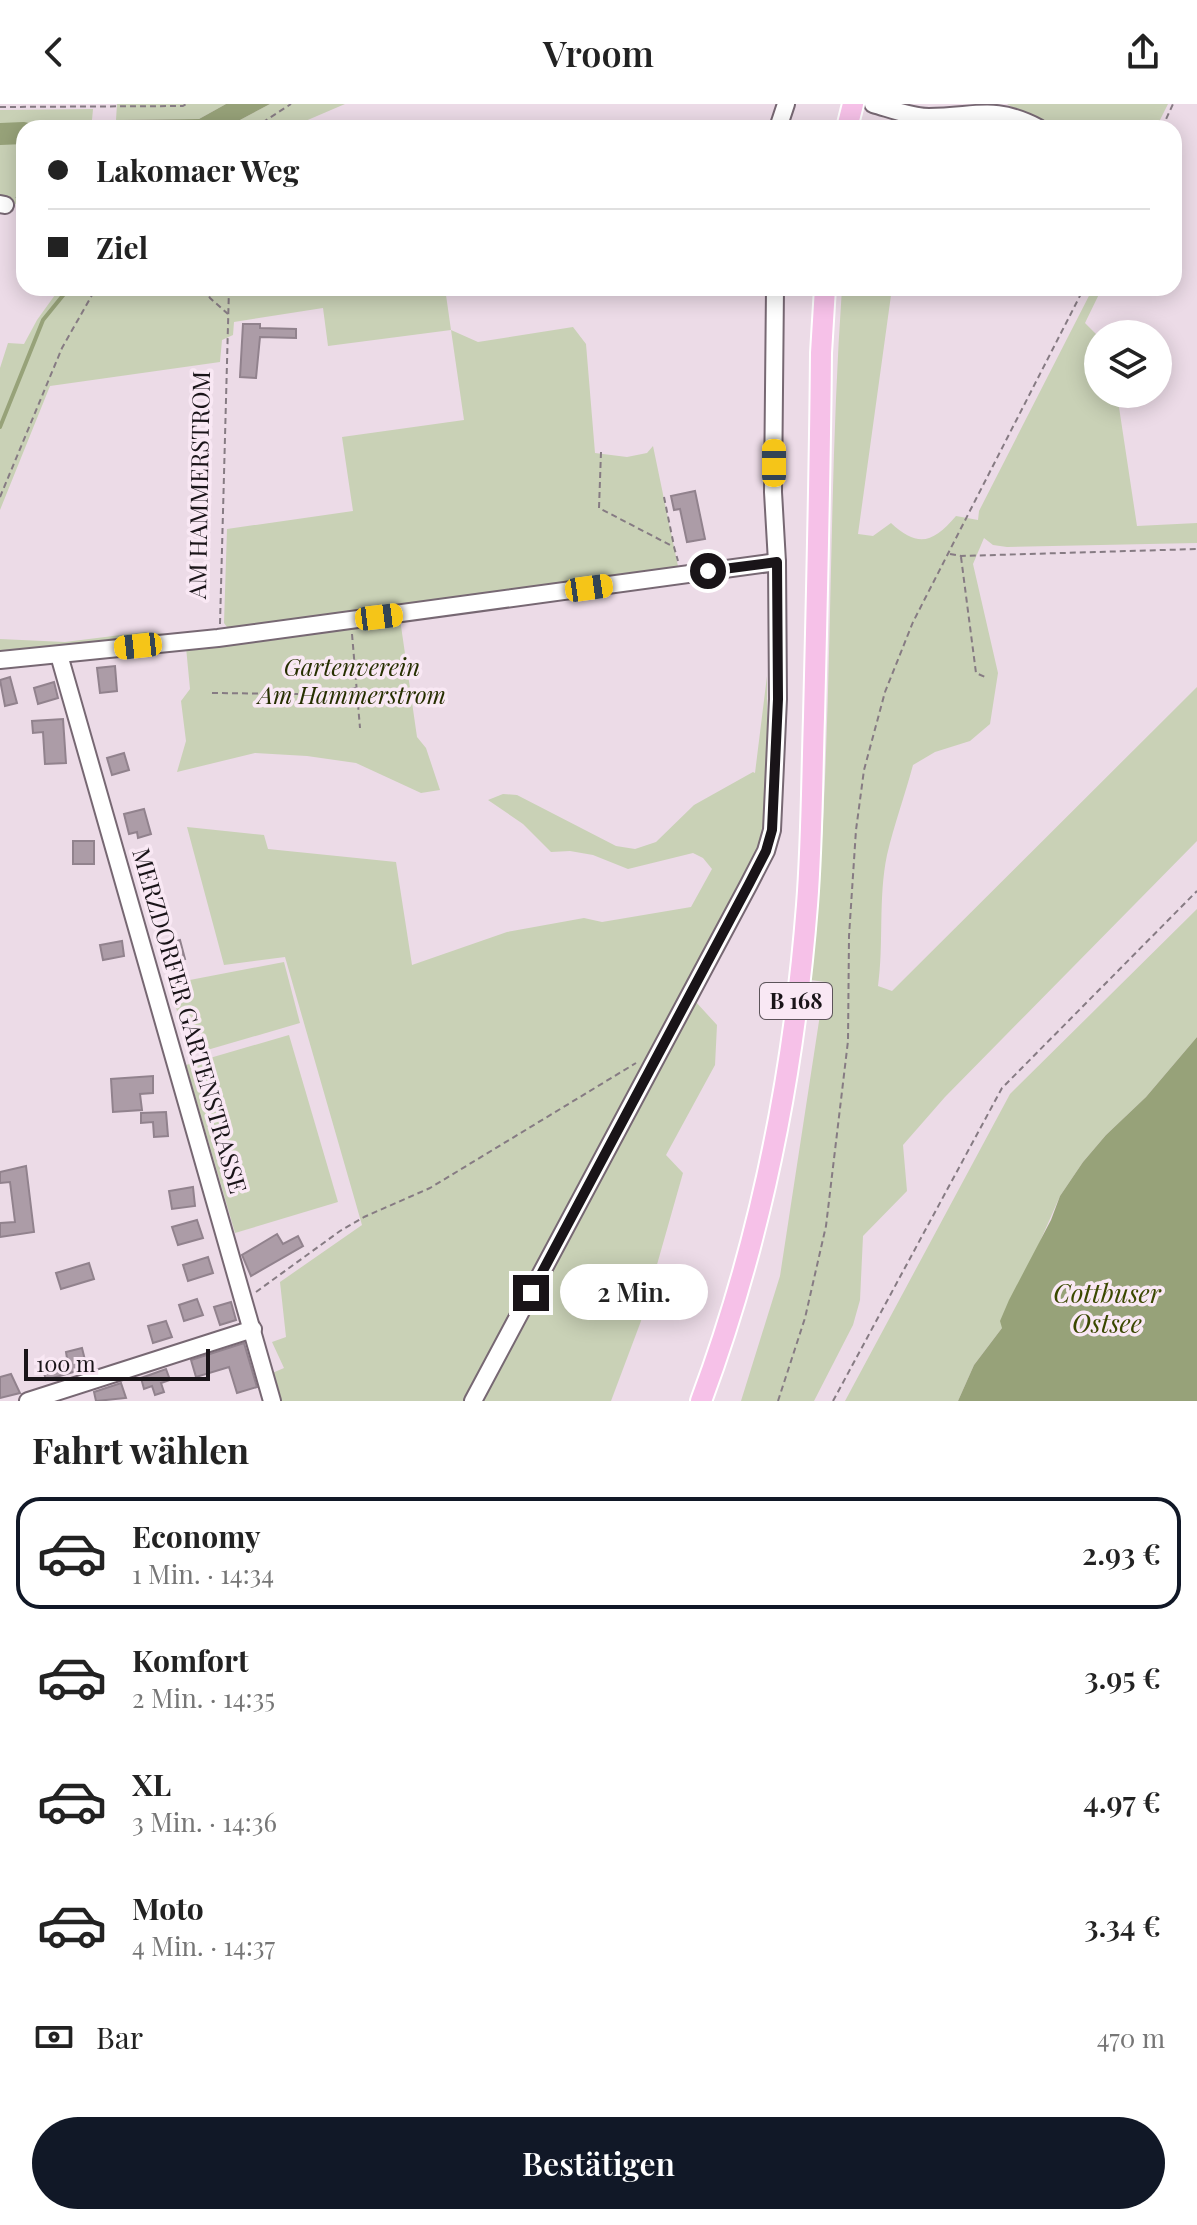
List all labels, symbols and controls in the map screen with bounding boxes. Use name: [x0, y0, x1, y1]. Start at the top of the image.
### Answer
text: Vroom: [543, 28, 654, 76]
icon: back: [32, 30, 76, 74]
icon: share: [1121, 30, 1165, 74]
text: Lakomaer Weg: [96, 150, 299, 190]
text: Ziel: [96, 227, 148, 267]
map controls: [1084, 320, 1172, 408]
button: layers: [1084, 320, 1172, 408]
street label: AM HAMMERSTROM: [180, 371, 216, 600]
car: [762, 439, 786, 487]
route start: [690, 553, 726, 589]
car: [564, 573, 614, 603]
car: [354, 602, 404, 632]
car: [113, 632, 163, 660]
park label: Gartenverein Am Hammerstrom: [255, 650, 446, 710]
street label: MERZDORFER GARTENSTRASSE: [126, 844, 256, 1197]
road number: B 168: [760, 983, 832, 1019]
callout: 2 Min.: [559, 1265, 707, 1321]
text: 2 Min.: [597, 1274, 671, 1309]
route end: [513, 1275, 549, 1311]
water label: Cottbuser Ostsee: [1053, 1275, 1162, 1340]
scale bar: [24, 1345, 210, 1381]
text: 100 m: [36, 1348, 96, 1378]
text: Fahrt wählen: [32, 1425, 249, 1473]
text: Economy: [132, 1516, 261, 1556]
icon: car: [36, 1517, 108, 1589]
text: 2.93 €: [1082, 1533, 1161, 1573]
text: 1 Min. · 14:34: [132, 1556, 274, 1591]
text: Komfort: [132, 1640, 249, 1680]
icon: car: [36, 1641, 108, 1713]
text: 3.95 €: [1084, 1657, 1161, 1697]
text: 2 Min. · 14:35: [132, 1680, 275, 1715]
text: XL: [132, 1764, 171, 1804]
icon: car: [36, 1765, 108, 1837]
text: 4.97 €: [1083, 1781, 1161, 1821]
text: 3 Min. · 14:36: [132, 1804, 277, 1839]
text: Moto: [132, 1888, 204, 1928]
icon: car: [36, 1889, 108, 1961]
text: 3.34 €: [1084, 1905, 1161, 1945]
text: 4 Min. · 14:37: [132, 1928, 275, 1963]
icon: cash: [32, 2015, 76, 2059]
text: Bar: [96, 2017, 143, 2057]
text: 470 m: [1097, 2020, 1165, 2055]
button: Bestätigen: [32, 2117, 1165, 2209]

